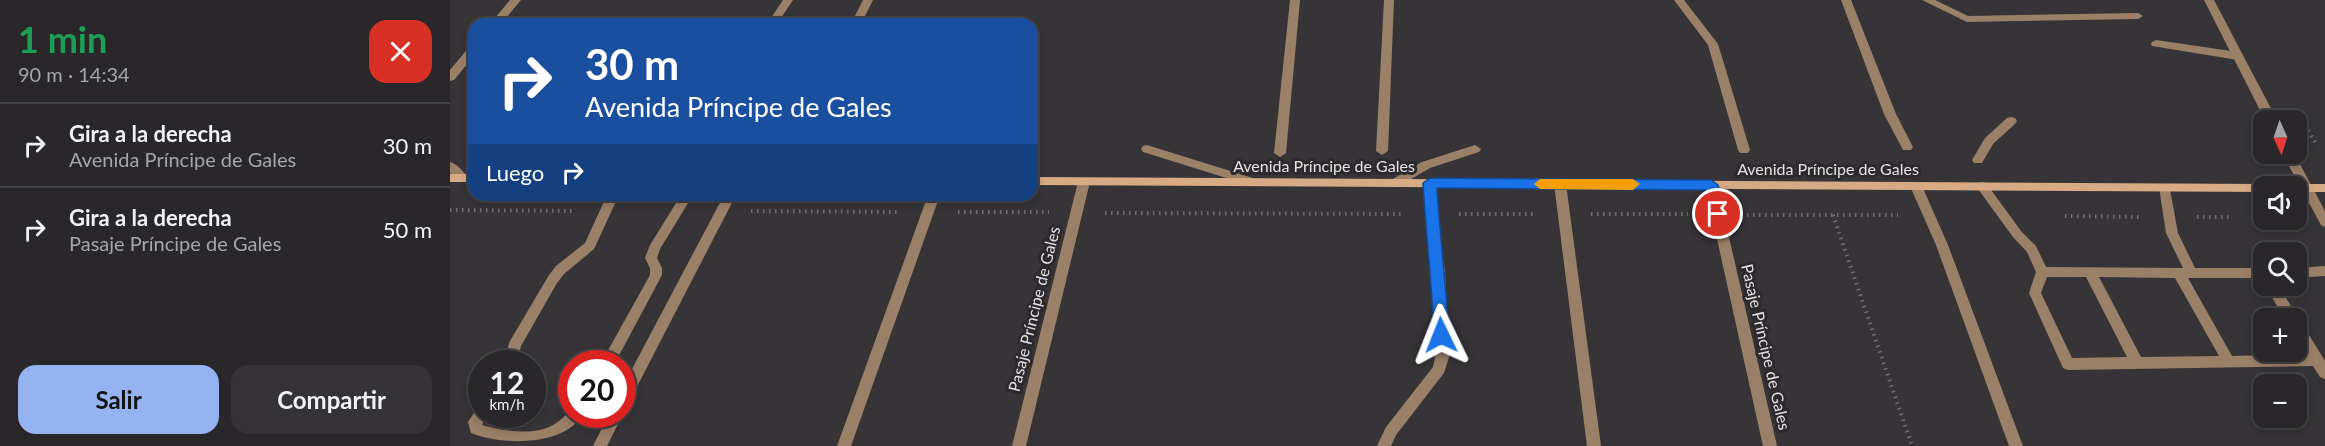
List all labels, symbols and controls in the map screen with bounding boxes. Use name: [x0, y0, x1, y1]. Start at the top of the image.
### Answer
text: 1 min: [18, 17, 107, 61]
button: close: [369, 20, 432, 83]
text: 30 m: [585, 39, 679, 89]
icon: right: [486, 42, 564, 120]
text: 90 m · 14:34: [18, 62, 130, 86]
text: Avenida Príncipe de Gales: [585, 90, 892, 123]
north arrow: [2253, 110, 2307, 164]
map controls: [2253, 110, 2307, 428]
text: Gira a la derecha: [69, 120, 232, 147]
icon: right: [18, 129, 51, 162]
text: 30 m: [383, 132, 432, 159]
text: Avenida Príncipe de Gales: [69, 147, 296, 171]
icon: right: [556, 156, 589, 189]
street label: Avenida Príncipe de Gales: [1233, 156, 1415, 175]
text: Luego: [486, 159, 544, 186]
street label: Avenida Príncipe de Gales: [1737, 159, 1919, 178]
button: sound: [2253, 176, 2307, 230]
pin: [1692, 188, 1743, 239]
icon: arrive: [1701, 197, 1734, 230]
text: Gira a la derecha: [69, 204, 232, 231]
icon: right: [18, 213, 51, 246]
text: 50 m: [383, 216, 432, 243]
street label: Pasaje Príncipe de Gales: [1004, 224, 1063, 394]
text: Pasaje Príncipe de Gales: [69, 231, 281, 255]
button: search: [2253, 242, 2307, 296]
street label: Pasaje Príncipe de Gales: [1738, 262, 1795, 432]
position arrow: [1409, 303, 1473, 367]
button: +: [2253, 308, 2307, 362]
speed limit sign: 20: [558, 350, 636, 428]
text: 12: [490, 364, 524, 400]
button: Salir: [18, 365, 219, 434]
button: Compartir: [231, 365, 432, 434]
button: −: [2253, 374, 2307, 428]
text: km/h: [489, 395, 525, 413]

